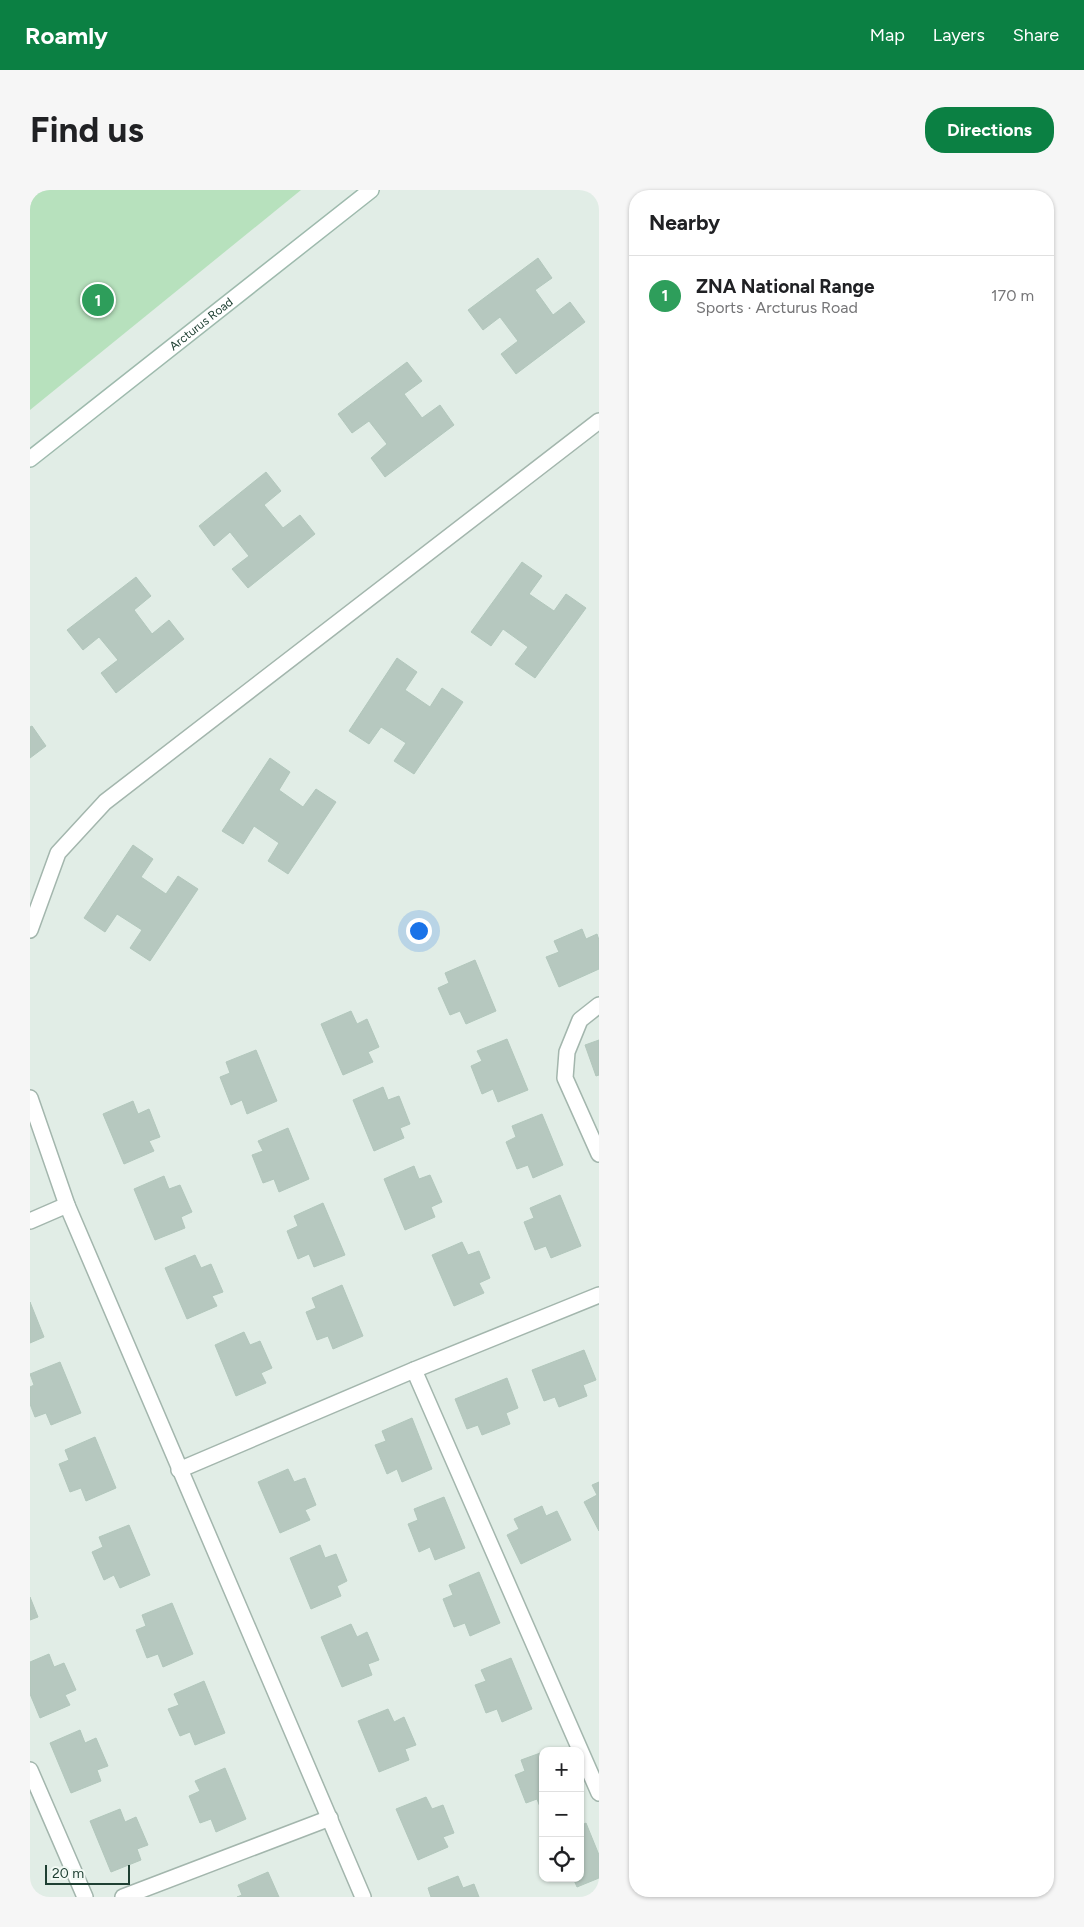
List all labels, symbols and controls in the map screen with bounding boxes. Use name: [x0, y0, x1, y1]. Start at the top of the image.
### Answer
text: Roamly: [25, 21, 108, 50]
text: Map: [870, 24, 905, 46]
text: Layers: [933, 24, 985, 46]
text: Share: [1013, 24, 1059, 46]
button: Directions: [925, 107, 1054, 153]
text: Find us: [30, 109, 144, 151]
text: Nearby: [649, 210, 720, 235]
text: ZNA National Range: [696, 275, 875, 298]
pin: 1: [82, 281, 114, 319]
text: 1: [662, 286, 668, 305]
text: 170 m: [991, 286, 1034, 305]
street label: Arcturus Road: [167, 295, 236, 353]
text: Sports · Arcturus Road: [696, 298, 858, 317]
your location: [406, 918, 432, 944]
map controls: [539, 1747, 584, 1882]
button: +: [539, 1747, 584, 1792]
button: −: [539, 1792, 584, 1837]
button: locate: [539, 1837, 584, 1882]
scale bar: [45, 1862, 130, 1885]
text: 20 m: [52, 1865, 84, 1882]

